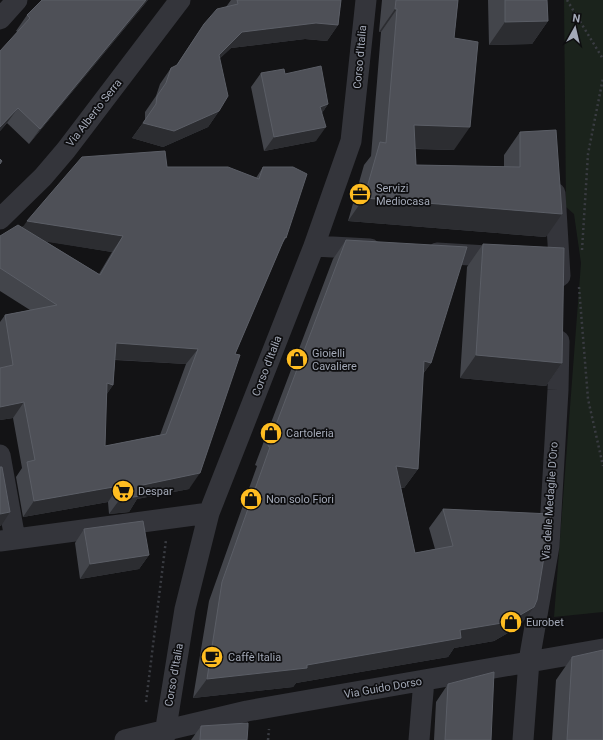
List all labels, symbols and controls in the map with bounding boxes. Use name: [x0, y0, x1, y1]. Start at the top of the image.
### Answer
north arrow: [555, 8, 595, 48]
text: N: [572, 12, 581, 26]
street label: Corso d'Italia: [351, 25, 369, 89]
street label: Via Alberto Serra: [64, 77, 124, 149]
office icon: Servizi Mediocasa: [347, 181, 373, 207]
place label: Servizi Mediocasa: [376, 182, 430, 208]
street label: Corso d'Italia: [249, 334, 285, 398]
shop icon: Gioielli Cavaliere: [284, 346, 310, 372]
place label: Gioielli Cavaliere: [312, 347, 357, 373]
shop icon: Cartoleria: [258, 420, 284, 446]
place label: Cartoleria: [286, 427, 334, 440]
street label: Via delle Medaglie D'Oro: [539, 441, 561, 561]
supermarket icon: Despar: [110, 478, 136, 504]
place label: Despar: [138, 485, 173, 498]
shop icon: Non solo Fiori: [238, 486, 264, 512]
place label: Non solo Fiori: [266, 493, 334, 506]
shop icon: Eurobet: [498, 609, 524, 635]
place label: Eurobet: [526, 616, 564, 629]
street label: Corso d'Italia: [162, 642, 186, 708]
cafe icon: Caffè Italia: [199, 644, 225, 670]
place label: Caffè Italia: [228, 651, 281, 664]
street label: Via Guido Dorso: [343, 675, 423, 701]

